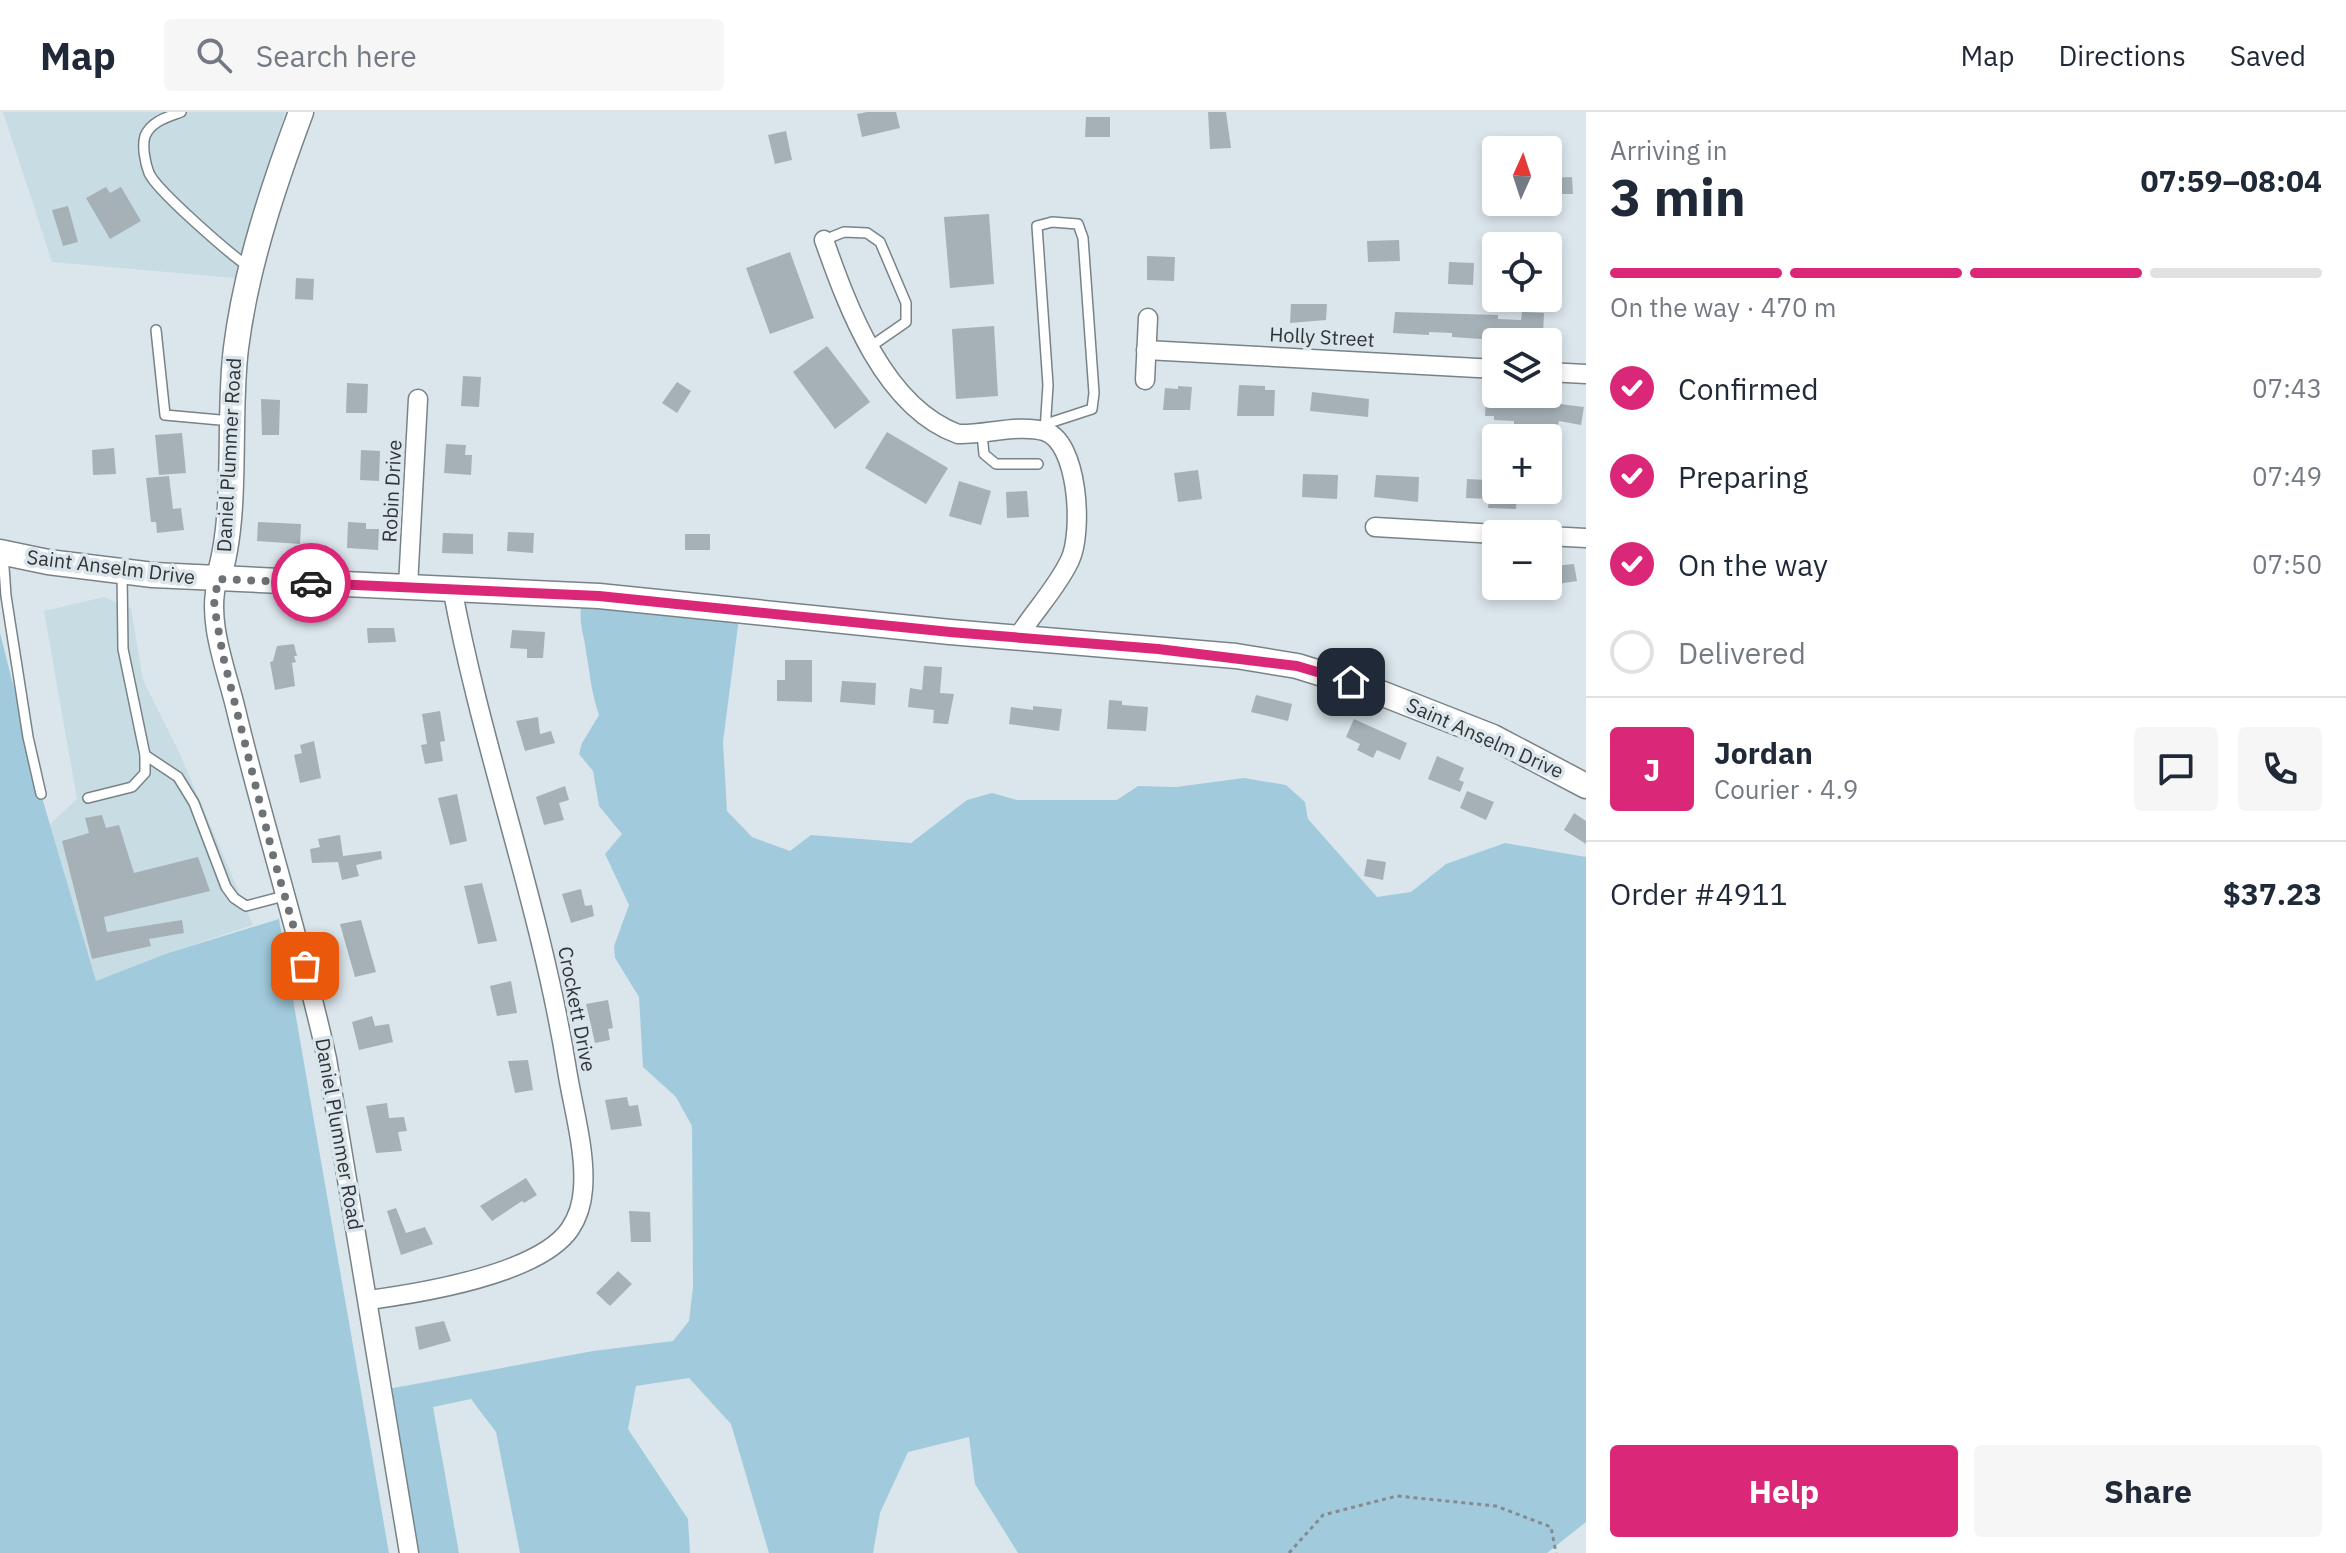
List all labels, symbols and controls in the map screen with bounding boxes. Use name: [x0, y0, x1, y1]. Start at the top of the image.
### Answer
search box: [164, 19, 724, 91]
text: Map: [40, 31, 116, 80]
icon: search: [192, 33, 236, 77]
text: Search here: [256, 36, 417, 75]
text: Map: [1960, 37, 2014, 74]
text: Directions: [2058, 37, 2186, 74]
text: Saved: [2230, 37, 2306, 74]
text: Arriving in: [1610, 133, 1727, 167]
north arrow: [1482, 136, 1562, 216]
map controls: [1482, 136, 1562, 600]
text: 07:59–08:04: [2141, 161, 2322, 200]
text: 3 min: [1610, 163, 1746, 230]
button: locate: [1482, 232, 1562, 312]
text: On the way · 470 m: [1610, 290, 1836, 324]
street label: Holly Street: [1269, 320, 1375, 353]
button: layers: [1482, 328, 1562, 408]
street label: Daniel Plummer Road: [210, 357, 247, 553]
icon: check: [1610, 366, 1654, 410]
text: Confirmed: [1678, 369, 1819, 408]
text: 07:43: [2252, 371, 2322, 405]
button: +: [1482, 424, 1562, 504]
street label: Robin Drive: [375, 439, 408, 543]
icon: check: [1610, 454, 1654, 498]
text: Preparing: [1678, 457, 1808, 496]
text: 07:49: [2252, 459, 2322, 493]
button: −: [1482, 520, 1562, 600]
icon: check: [1610, 542, 1654, 586]
street label: Saint Anselm Drive: [25, 543, 197, 590]
courier: [271, 543, 351, 623]
text: On the way: [1678, 545, 1828, 584]
text: 07:50: [2252, 547, 2322, 581]
icon: car: [289, 561, 333, 605]
text: Delivered: [1678, 633, 1806, 672]
pin: [1317, 648, 1385, 716]
icon: home: [1329, 660, 1373, 704]
street label: Saint Anselm Drive: [1402, 691, 1568, 784]
button: chat: [2134, 727, 2218, 811]
button: phone: [2238, 727, 2322, 811]
text: Jordan: [1714, 733, 1813, 772]
text: J: [1644, 750, 1660, 789]
text: Courier · 4.9: [1714, 772, 1858, 806]
text: Order #4911: [1610, 874, 1787, 913]
text: $37.23: [2223, 874, 2322, 913]
pin: [271, 932, 339, 1000]
icon: bag: [283, 944, 327, 988]
street label: Crockett Drive: [552, 944, 603, 1074]
street label: Daniel Plummer Road: [309, 1036, 370, 1232]
button: Help: [1610, 1445, 1958, 1537]
button: Share: [1974, 1445, 2322, 1537]

